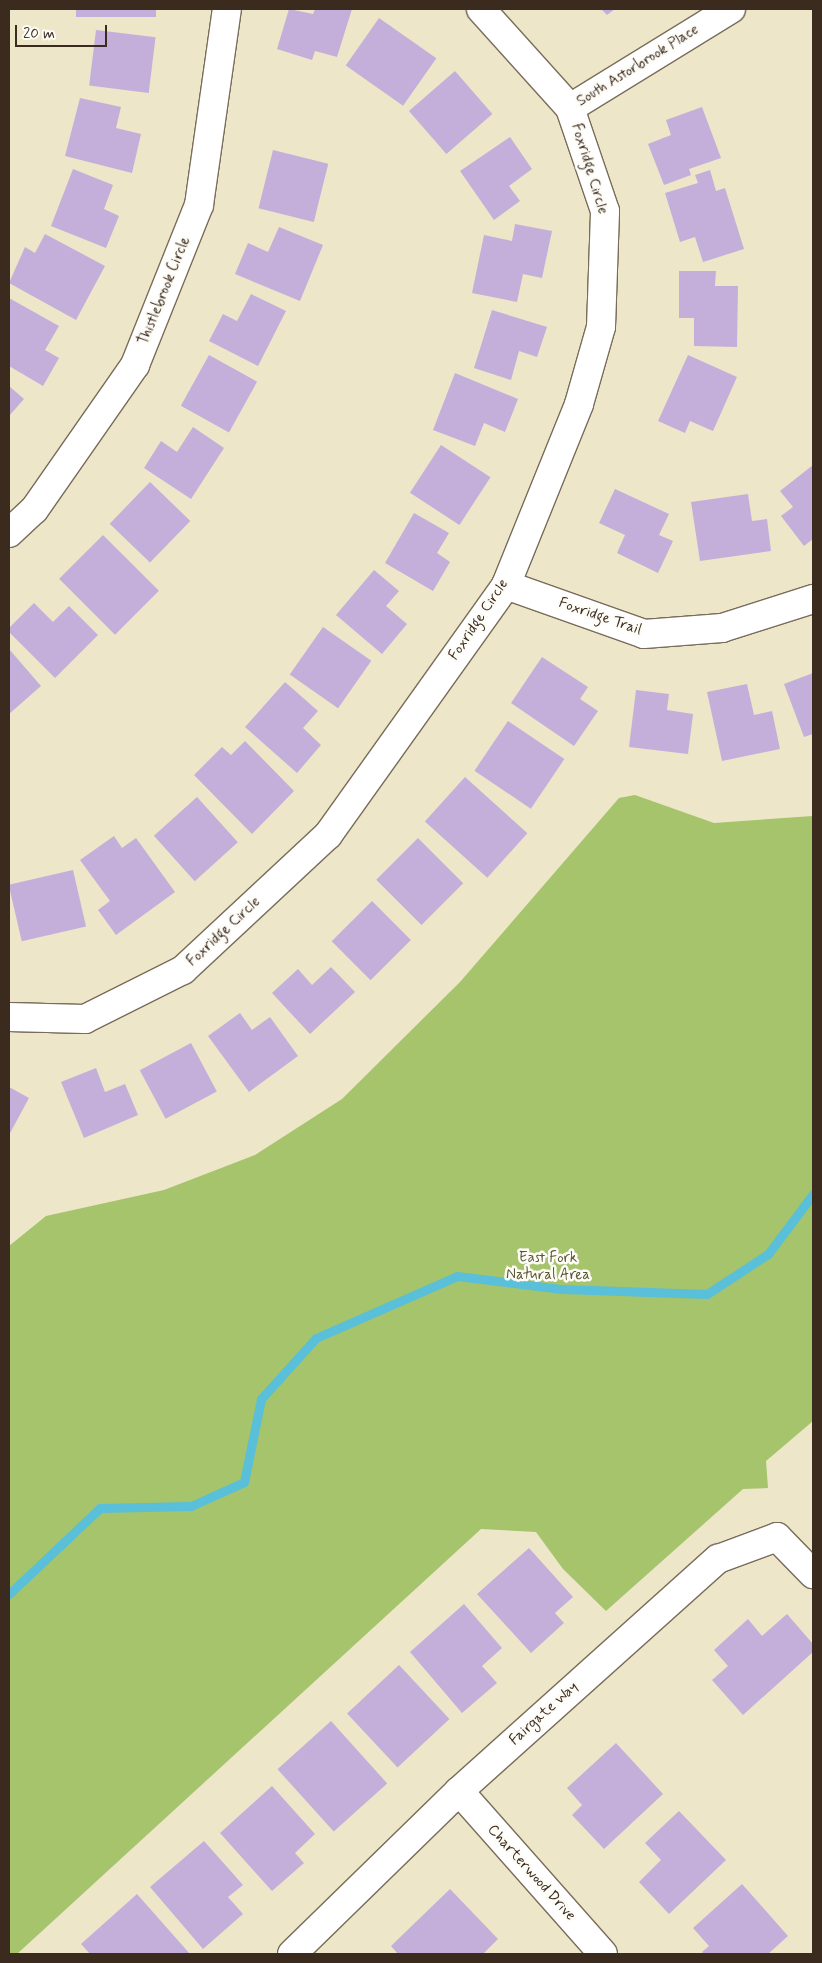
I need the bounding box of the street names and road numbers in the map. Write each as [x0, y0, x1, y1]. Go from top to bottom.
street label: South Astorbrook Place [573, 21, 703, 111]
street label: Foxridge Circle [567, 121, 611, 217]
street label: Thistlebrook Circle [135, 234, 195, 348]
street label: Foxridge Circle [445, 576, 513, 664]
street label: Foxridge Trail [557, 595, 643, 639]
street label: Foxridge Circle [183, 893, 265, 971]
street label: Fairgate Way [505, 1677, 583, 1751]
street label: Charterwood Drive [483, 1821, 579, 1925]

